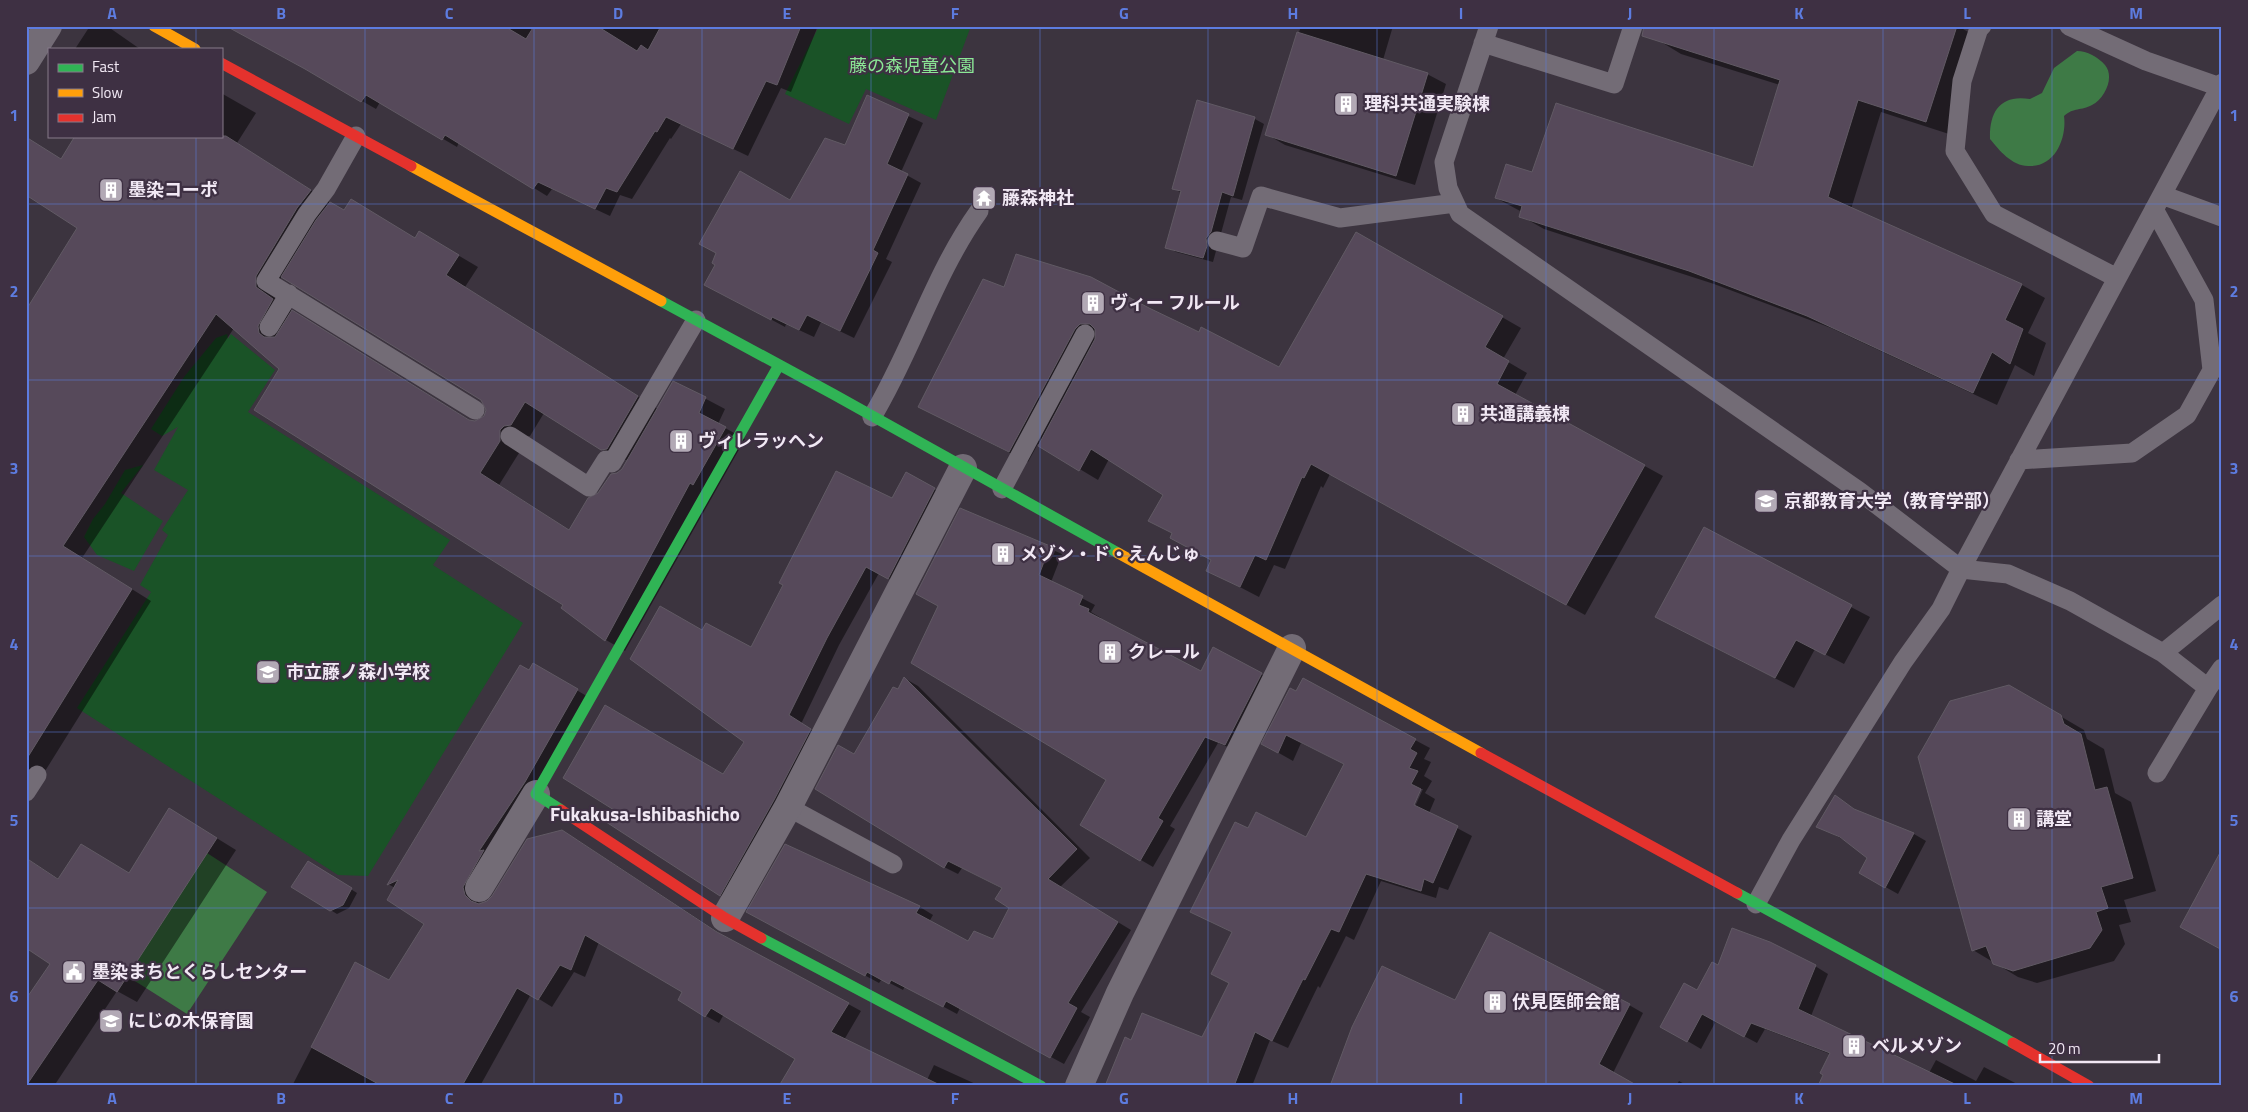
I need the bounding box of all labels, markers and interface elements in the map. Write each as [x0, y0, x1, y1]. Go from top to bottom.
text: A [107, 1, 117, 25]
text: B [276, 1, 286, 25]
text: C [445, 1, 454, 25]
text: D [613, 1, 623, 25]
text: E [783, 1, 792, 25]
text: F [951, 1, 960, 25]
text: G [1119, 1, 1129, 25]
text: H [1288, 1, 1298, 25]
text: I [1459, 1, 1463, 25]
text: J [1628, 1, 1632, 25]
text: K [1794, 1, 1804, 25]
text: L [1963, 1, 1971, 25]
text: M [2129, 1, 2143, 25]
legend [48, 48, 222, 138]
park label: 藤の森児童公園 [849, 52, 975, 79]
text: Fast [92, 55, 120, 78]
text: Slow [92, 81, 123, 104]
place label: 理科共通実験棟 [1364, 90, 1490, 117]
building icon: 理科共通実験棟 [1333, 91, 1359, 117]
text: 1 [10, 103, 18, 127]
text: 1 [2230, 103, 2238, 127]
text: Jam [92, 105, 116, 128]
place label: 墨染コーポ [128, 176, 218, 203]
building icon: 墨染コーポ [98, 177, 124, 203]
place label: 藤森神社 [1002, 184, 1074, 211]
temple icon: 藤森神社 [971, 185, 997, 211]
text: 2 [10, 279, 18, 303]
text: 2 [2230, 279, 2238, 303]
place label: ヴィー フルール [1110, 289, 1240, 316]
building icon: ヴィー フルール [1080, 290, 1106, 316]
place label: 共通講義棟 [1480, 400, 1570, 427]
building icon: 共通講義棟 [1450, 401, 1476, 427]
place label: ヴィレラッヘン [698, 427, 824, 454]
building icon: ヴィレラッヘン [668, 428, 694, 454]
text: 3 [10, 456, 18, 480]
text: 3 [2230, 456, 2238, 480]
place label: 京都教育大学（教育学部） [1784, 487, 2000, 514]
school or university icon: 京都教育大学（教育学部） [1753, 488, 1779, 514]
place label: メゾン・ド・えんじゅ [1020, 540, 1200, 567]
building icon: メゾン・ド・えんじゅ [990, 541, 1016, 567]
text: 4 [10, 632, 19, 656]
text: 4 [2230, 632, 2239, 656]
place label: クレール [1128, 638, 1200, 665]
building icon: クレール [1097, 639, 1123, 665]
place label: 市立藤ノ森小学校 [286, 658, 430, 685]
school or university icon: 市立藤ノ森小学校 [255, 659, 281, 685]
district label: Fukakusa-Ishibashicho [550, 799, 740, 828]
place label: 講堂 [2036, 805, 2072, 832]
building icon: 講堂 [2006, 806, 2032, 832]
text: 5 [10, 808, 19, 832]
text: 5 [2230, 808, 2239, 832]
place label: 墨染まちとくらしセンター [92, 958, 307, 985]
public building icon: 墨染まちとくらしセンター [61, 959, 87, 985]
text: 6 [10, 984, 19, 1008]
text: 6 [2230, 984, 2239, 1008]
place label: 伏見医師会館 [1512, 988, 1620, 1015]
building icon: 伏見医師会館 [1482, 989, 1508, 1015]
place label: にじの木保育園 [128, 1007, 254, 1034]
school or university icon: にじの木保育園 [98, 1008, 124, 1034]
place label: ベルメゾン [1872, 1032, 1962, 1059]
scale bar [2040, 1032, 2159, 1064]
building icon: ベルメゾン [1841, 1033, 1867, 1059]
text: 20 m [2048, 1037, 2081, 1060]
text: A [107, 1086, 117, 1110]
text: B [276, 1086, 286, 1110]
text: C [445, 1086, 454, 1110]
text: D [613, 1086, 623, 1110]
text: E [783, 1086, 792, 1110]
text: F [951, 1086, 960, 1110]
text: G [1119, 1086, 1129, 1110]
text: H [1288, 1086, 1298, 1110]
text: I [1459, 1086, 1463, 1110]
text: J [1628, 1086, 1632, 1110]
text: K [1794, 1086, 1804, 1110]
text: L [1963, 1086, 1971, 1110]
text: M [2129, 1086, 2143, 1110]

